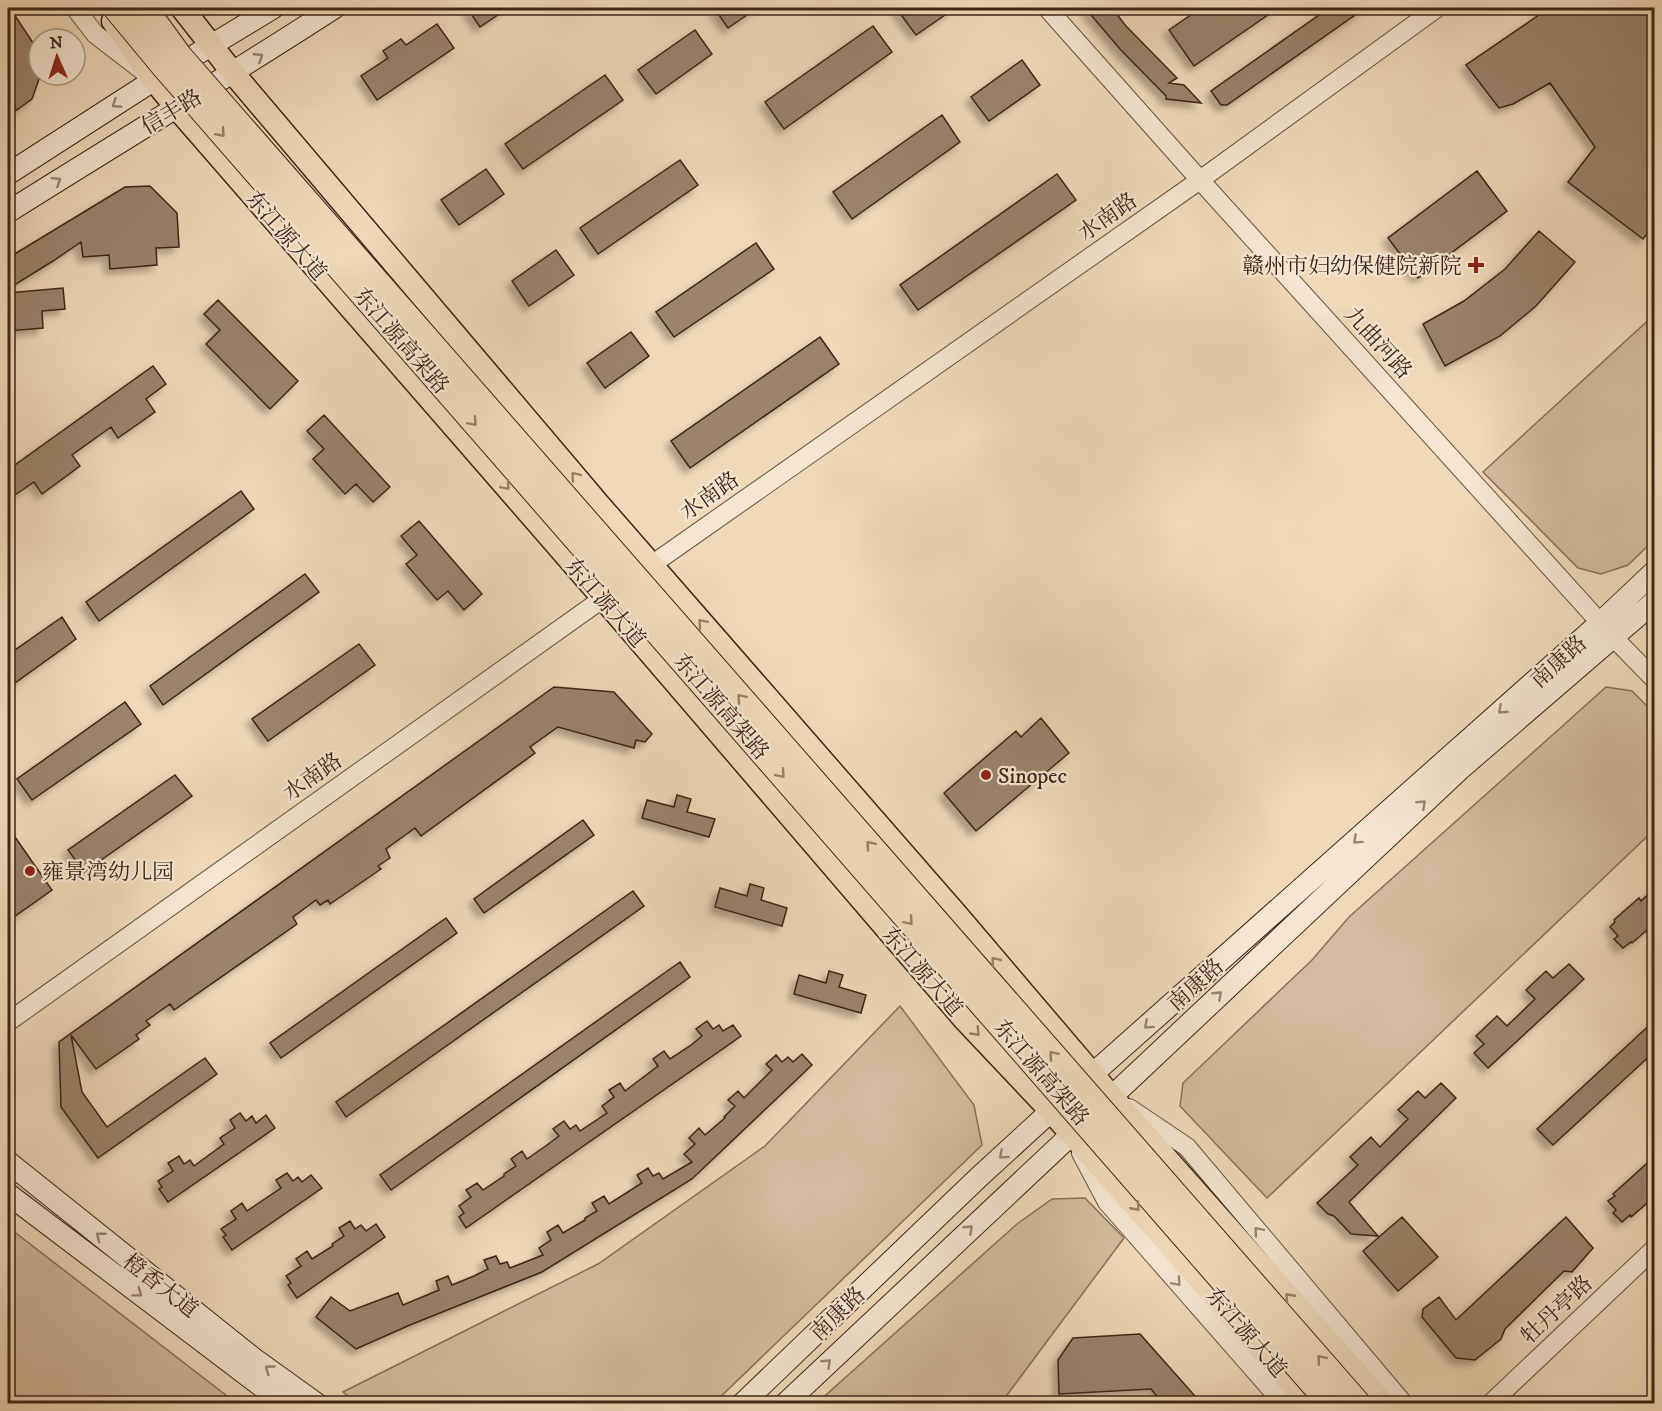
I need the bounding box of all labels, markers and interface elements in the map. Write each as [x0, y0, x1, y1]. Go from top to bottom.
north arrow [27, 27, 87, 87]
text: N [49, 33, 63, 53]
one-way arrow [252, 53, 263, 64]
street label: 信丰路 [137, 84, 207, 141]
one-way arrow [112, 97, 122, 109]
one-way arrow [213, 126, 224, 137]
one-way arrow [51, 177, 61, 189]
street label: 东江源大道 [240, 186, 332, 286]
street label: 水南路 [1073, 187, 1143, 247]
place label: 赣州市妇幼保健院新院 [1242, 253, 1462, 280]
marker: 赣州市妇幼保健院新院 [1467, 256, 1485, 274]
street label: 东江源高架路 [347, 282, 454, 400]
street label: 九曲河路 [1338, 301, 1417, 385]
one-way arrow [466, 415, 477, 426]
street label: 水南路 [675, 466, 745, 526]
one-way arrow [571, 472, 582, 483]
one-way arrow [499, 480, 510, 490]
street label: 东江源大道 [559, 553, 651, 653]
one-way arrow [698, 619, 709, 630]
street label: 南康路 [1525, 630, 1593, 694]
street label: 东江源高架路 [667, 648, 774, 766]
one-way arrow [738, 694, 749, 705]
one-way arrow [1498, 703, 1509, 714]
street label: 水南路 [278, 747, 348, 807]
place label: Sinopec [998, 763, 1067, 790]
one-way arrow [774, 767, 785, 778]
marker: Sinopec [979, 768, 993, 782]
one-way arrow [1415, 801, 1426, 812]
one-way arrow [1353, 833, 1363, 844]
one-way arrow [866, 841, 877, 851]
place label: 雍景湾幼儿园 [42, 859, 174, 886]
marker: 雍景湾幼儿园 [23, 864, 37, 878]
one-way arrow [902, 914, 913, 925]
street label: 东江源大道 [876, 922, 968, 1022]
street label: 南康路 [1162, 953, 1230, 1017]
one-way arrow [991, 957, 1002, 968]
one-way arrow [1212, 991, 1222, 1002]
street label: 东江源高架路 [987, 1014, 1094, 1132]
one-way arrow [1144, 1018, 1155, 1029]
one-way arrow [969, 1025, 980, 1035]
one-way arrow [1049, 1051, 1060, 1062]
one-way arrow [999, 1148, 1010, 1159]
one-way arrow [1129, 1200, 1140, 1210]
one-way arrow [962, 1225, 973, 1236]
one-way arrow [1254, 1227, 1265, 1238]
one-way arrow [95, 1232, 106, 1243]
street label: 橙香大道 [117, 1248, 203, 1324]
street label: 牡丹亭路 [1516, 1270, 1598, 1350]
one-way arrow [1170, 1275, 1181, 1286]
street label: 南康路 [805, 1281, 871, 1347]
street label: 东江源大道 [1200, 1283, 1292, 1383]
one-way arrow [131, 1286, 142, 1297]
one-way arrow [1285, 1294, 1296, 1304]
one-way arrow [1317, 1355, 1328, 1366]
one-way arrow [821, 1359, 831, 1370]
one-way arrow [265, 1365, 276, 1376]

